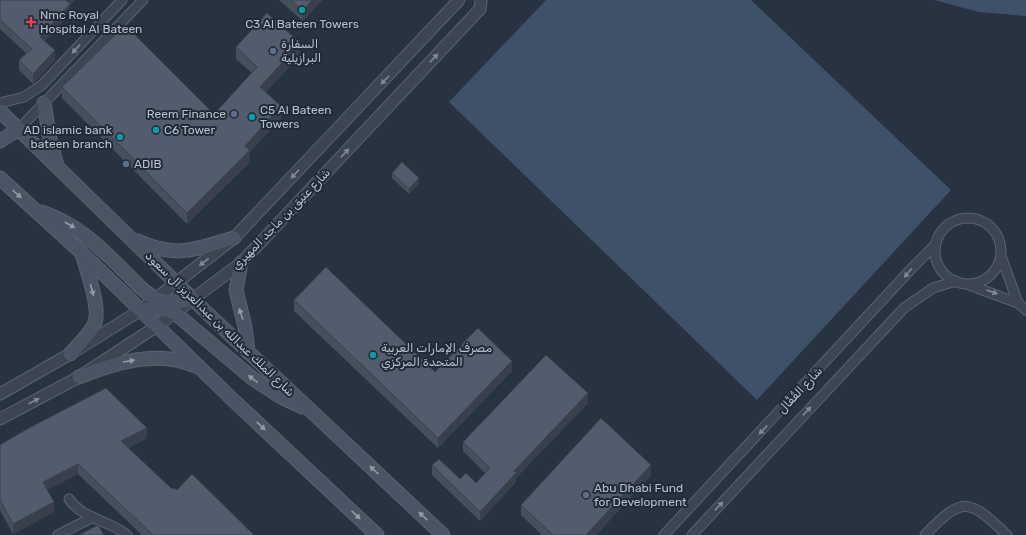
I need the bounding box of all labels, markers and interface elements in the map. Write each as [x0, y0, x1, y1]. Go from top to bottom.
marker: C3 Al Bateen Towers [297, 5, 307, 15]
place label: Nmc Royal Hospital Al Bateen [40, 8, 142, 36]
marker: Nmc Royal Hospital Al Bateen [25, 16, 37, 28]
place label: C3 Al Bateen Towers [245, 17, 359, 31]
place label: السفارة البرازيلية [281, 37, 321, 66]
one-way arrow [72, 44, 81, 54]
marker: السفارة البرازيلية [268, 46, 278, 56]
one-way arrow [429, 53, 439, 63]
one-way arrow [380, 75, 390, 85]
place label: C5 Al Bateen Towers [260, 103, 332, 131]
place label: Reem Finance [147, 107, 226, 121]
marker: Reem Finance [229, 109, 239, 119]
marker: C5 Al Bateen Towers [247, 112, 257, 122]
place label: AD islamic bank bateen branch [24, 123, 113, 151]
place label: C6 Tower [164, 123, 216, 137]
marker: C6 Tower [151, 125, 161, 135]
marker: AD islamic bank bateen branch [115, 132, 125, 142]
one-way arrow [340, 148, 349, 158]
place label: ADIB [134, 157, 162, 171]
marker: ADIB [121, 159, 131, 169]
street label: شارع عتيق بن ماجد المهيري [229, 165, 335, 274]
one-way arrow [290, 169, 300, 179]
one-way arrow [12, 189, 23, 198]
one-way arrow [64, 221, 76, 228]
street label: شارع الملك عبدالله بن عبدالعزيز آل سعود [141, 249, 298, 401]
one-way arrow [198, 258, 209, 267]
one-way arrow [903, 267, 912, 278]
one-way arrow [89, 285, 95, 297]
one-way arrow [986, 289, 998, 295]
one-way arrow [238, 307, 244, 319]
place label: مصرف الإمارات العربية المتحدة المركزي [381, 341, 492, 370]
marker: مصرف الإمارات العربية المتحدة المركزي [368, 350, 378, 360]
one-way arrow [123, 358, 135, 364]
street label: شارع القُفَّال [775, 364, 827, 418]
one-way arrow [247, 374, 258, 383]
one-way arrow [29, 398, 40, 404]
one-way arrow [802, 406, 812, 416]
one-way arrow [256, 421, 266, 431]
one-way arrow [758, 425, 768, 435]
one-way arrow [369, 465, 379, 475]
place label: Abu Dhabi Fund for Development [594, 481, 687, 509]
marker: Abu Dhabi Fund for Development [581, 490, 591, 500]
one-way arrow [714, 501, 723, 512]
one-way arrow [350, 510, 361, 519]
one-way arrow [418, 511, 428, 521]

